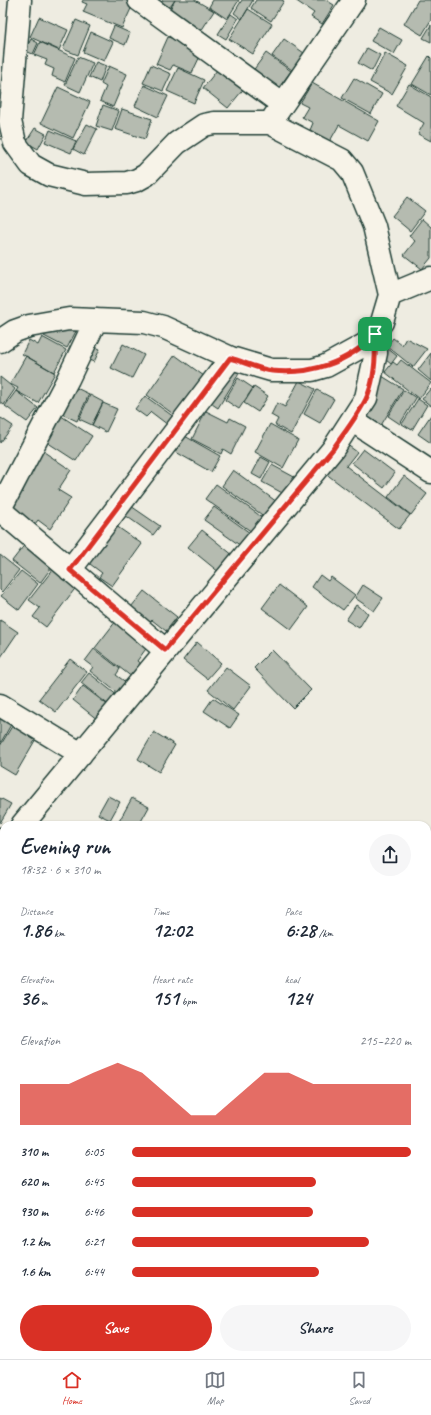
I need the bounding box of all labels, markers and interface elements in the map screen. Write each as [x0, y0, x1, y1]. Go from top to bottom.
pin [358, 317, 392, 351]
icon: arrive [364, 323, 386, 345]
text: Evening run [20, 833, 110, 861]
button: share [369, 834, 411, 876]
text: 18:32 · 6 × 310 m [20, 862, 101, 878]
text: Distance [20, 904, 53, 918]
text: Time [152, 904, 169, 918]
text: Pace [285, 904, 302, 918]
text: 1.86 [20, 918, 51, 943]
text: 12:02 [152, 918, 192, 943]
text: 6:28 [285, 918, 316, 943]
text: km [51, 926, 65, 940]
text: /km [316, 926, 333, 940]
text: Elevation [20, 972, 54, 986]
text: Heart rate [152, 972, 192, 986]
text: kcal [285, 972, 299, 986]
text: 36 [20, 986, 38, 1011]
text: 151 [152, 986, 179, 1011]
text: 124 [285, 986, 312, 1011]
text: m [38, 994, 47, 1008]
text: bpm [179, 994, 197, 1008]
text: Elevation [20, 1033, 60, 1049]
text: 215–220 m [360, 1033, 411, 1049]
text: 310 m [20, 1144, 48, 1160]
text: 6:05 [84, 1144, 104, 1160]
text: 620 m [20, 1174, 48, 1190]
text: 6:45 [84, 1174, 104, 1190]
text: 930 m [20, 1204, 48, 1220]
text: 6:46 [84, 1204, 104, 1220]
text: 1.2 km [20, 1234, 50, 1250]
text: 6:21 [84, 1234, 104, 1250]
text: 1.6 km [20, 1264, 51, 1280]
text: 6:44 [84, 1264, 104, 1280]
button: Save [20, 1305, 212, 1351]
button: Share [220, 1305, 411, 1351]
tab: Home [61, 1369, 83, 1407]
tab: Map [204, 1369, 226, 1407]
tab: Saved [348, 1369, 370, 1407]

